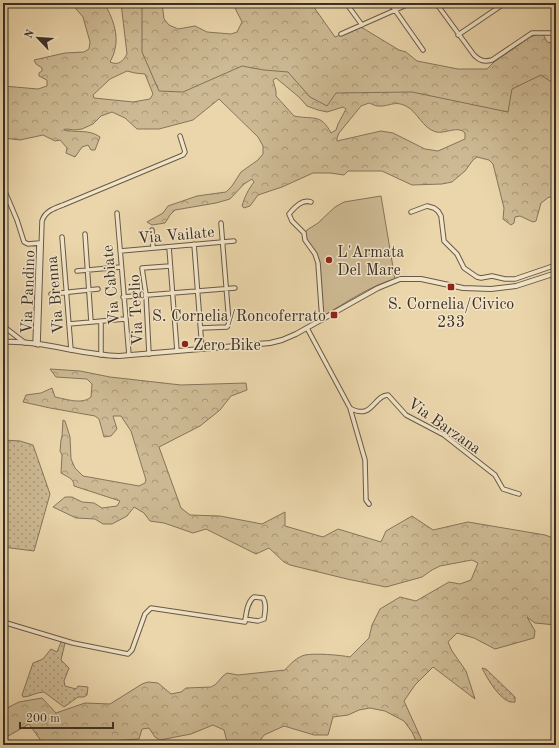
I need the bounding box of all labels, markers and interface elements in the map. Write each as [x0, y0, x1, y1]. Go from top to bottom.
north arrow [18, 18, 58, 58]
text: N [24, 28, 37, 41]
street label: Via Vailate [137, 225, 215, 247]
street label: Via Cabiate [101, 244, 123, 326]
place label: L'Armata Del Mare [337, 245, 405, 279]
street label: Via Pandino [20, 250, 38, 334]
street label: Via Brenna [45, 255, 67, 335]
marker: L'Armata Del Mare [324, 255, 334, 265]
street label: Via Teglio [127, 274, 147, 346]
marker: S. Cornelia/Civico 233 [446, 282, 456, 292]
place label: S. Cornelia/Civico 233 [388, 297, 514, 331]
place label: S. Cornelia/Roncoferrato [152, 309, 326, 325]
marker: S. Cornelia/Roncoferrato [329, 310, 339, 320]
place label: Zero Bike [193, 338, 261, 354]
marker: Zero Bike [180, 339, 190, 349]
street label: Via Barzana [404, 396, 483, 458]
scale bar [20, 704, 113, 730]
text: 200 m [26, 713, 60, 725]

